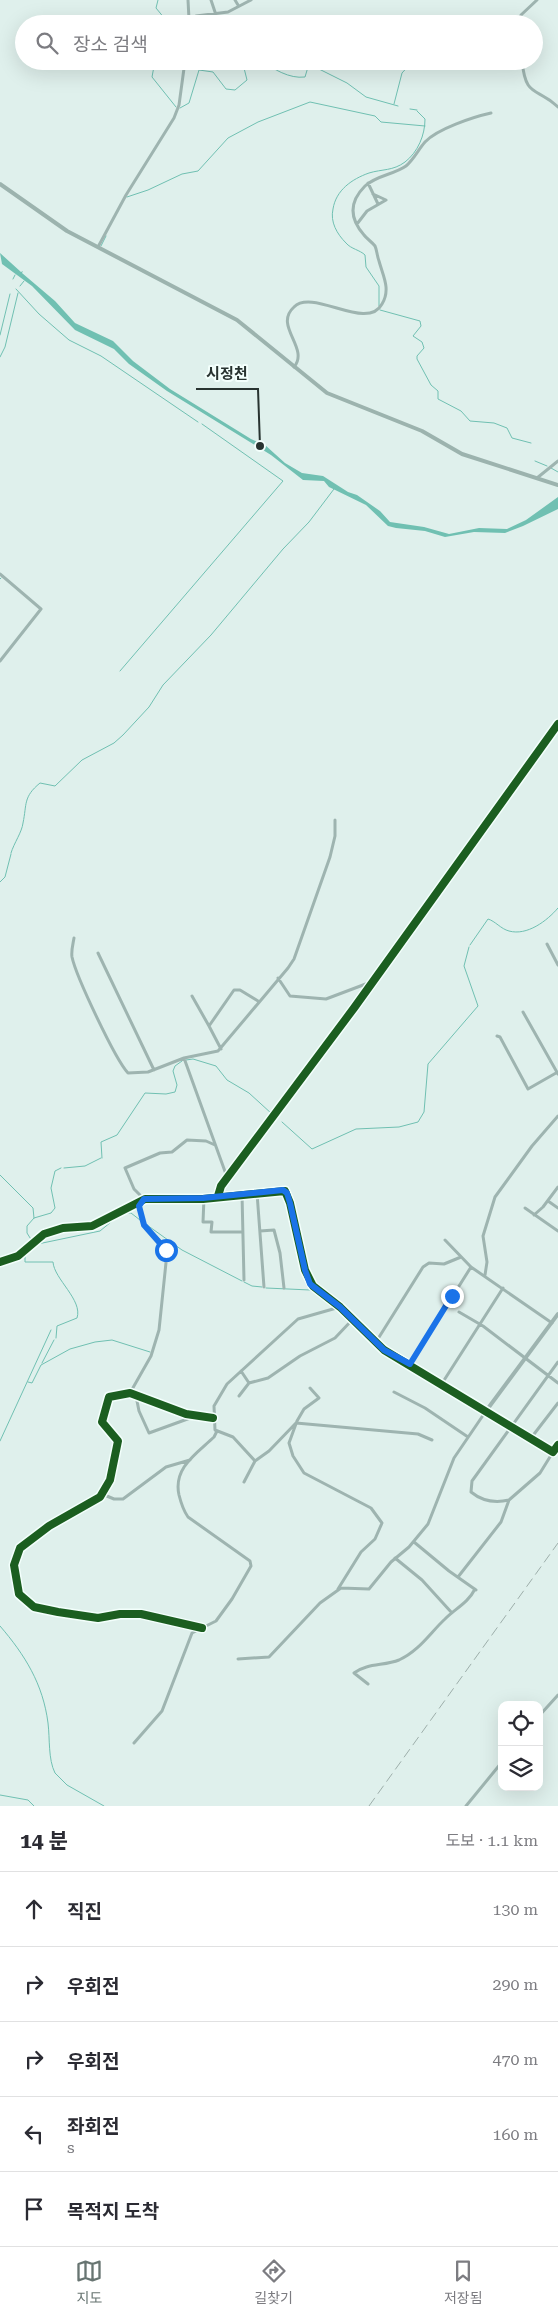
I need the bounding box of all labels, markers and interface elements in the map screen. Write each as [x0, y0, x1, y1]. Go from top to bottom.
search box [15, 15, 543, 70]
icon: search [33, 29, 61, 57]
text: 장소 검색 [73, 33, 148, 56]
callout: 시정천 [196, 359, 258, 389]
text: 시정천 [206, 365, 248, 383]
route start [155, 1239, 178, 1262]
route end [441, 1285, 464, 1308]
map controls [498, 1701, 543, 1791]
button: locate [498, 1701, 543, 1746]
button: layers [498, 1746, 543, 1791]
text: 14 분 [20, 1829, 68, 1853]
text: 도보 · 1.1 km [446, 1831, 538, 1850]
icon: ahead [20, 1895, 48, 1923]
text: 직진 [67, 1900, 102, 1923]
text: 130 m [492, 1900, 538, 1919]
icon: right [20, 1970, 48, 1998]
text: 우회전 [67, 1975, 119, 1998]
text: 290 m [492, 1975, 538, 1994]
icon: right [20, 2045, 48, 2073]
text: 우회전 [67, 2050, 119, 2073]
text: 470 m [492, 2050, 538, 2069]
text: 좌회전 [67, 2115, 119, 2138]
icon: left [20, 2120, 48, 2148]
text: 160 m [492, 2125, 538, 2144]
text: s [67, 2138, 75, 2157]
icon: arrive [20, 2195, 48, 2223]
text: 목적지 도착 [67, 2200, 159, 2223]
tab: 지도 [75, 2257, 103, 2307]
tab: 길찾기 [254, 2257, 293, 2307]
tab: 저장됨 [444, 2257, 483, 2307]

